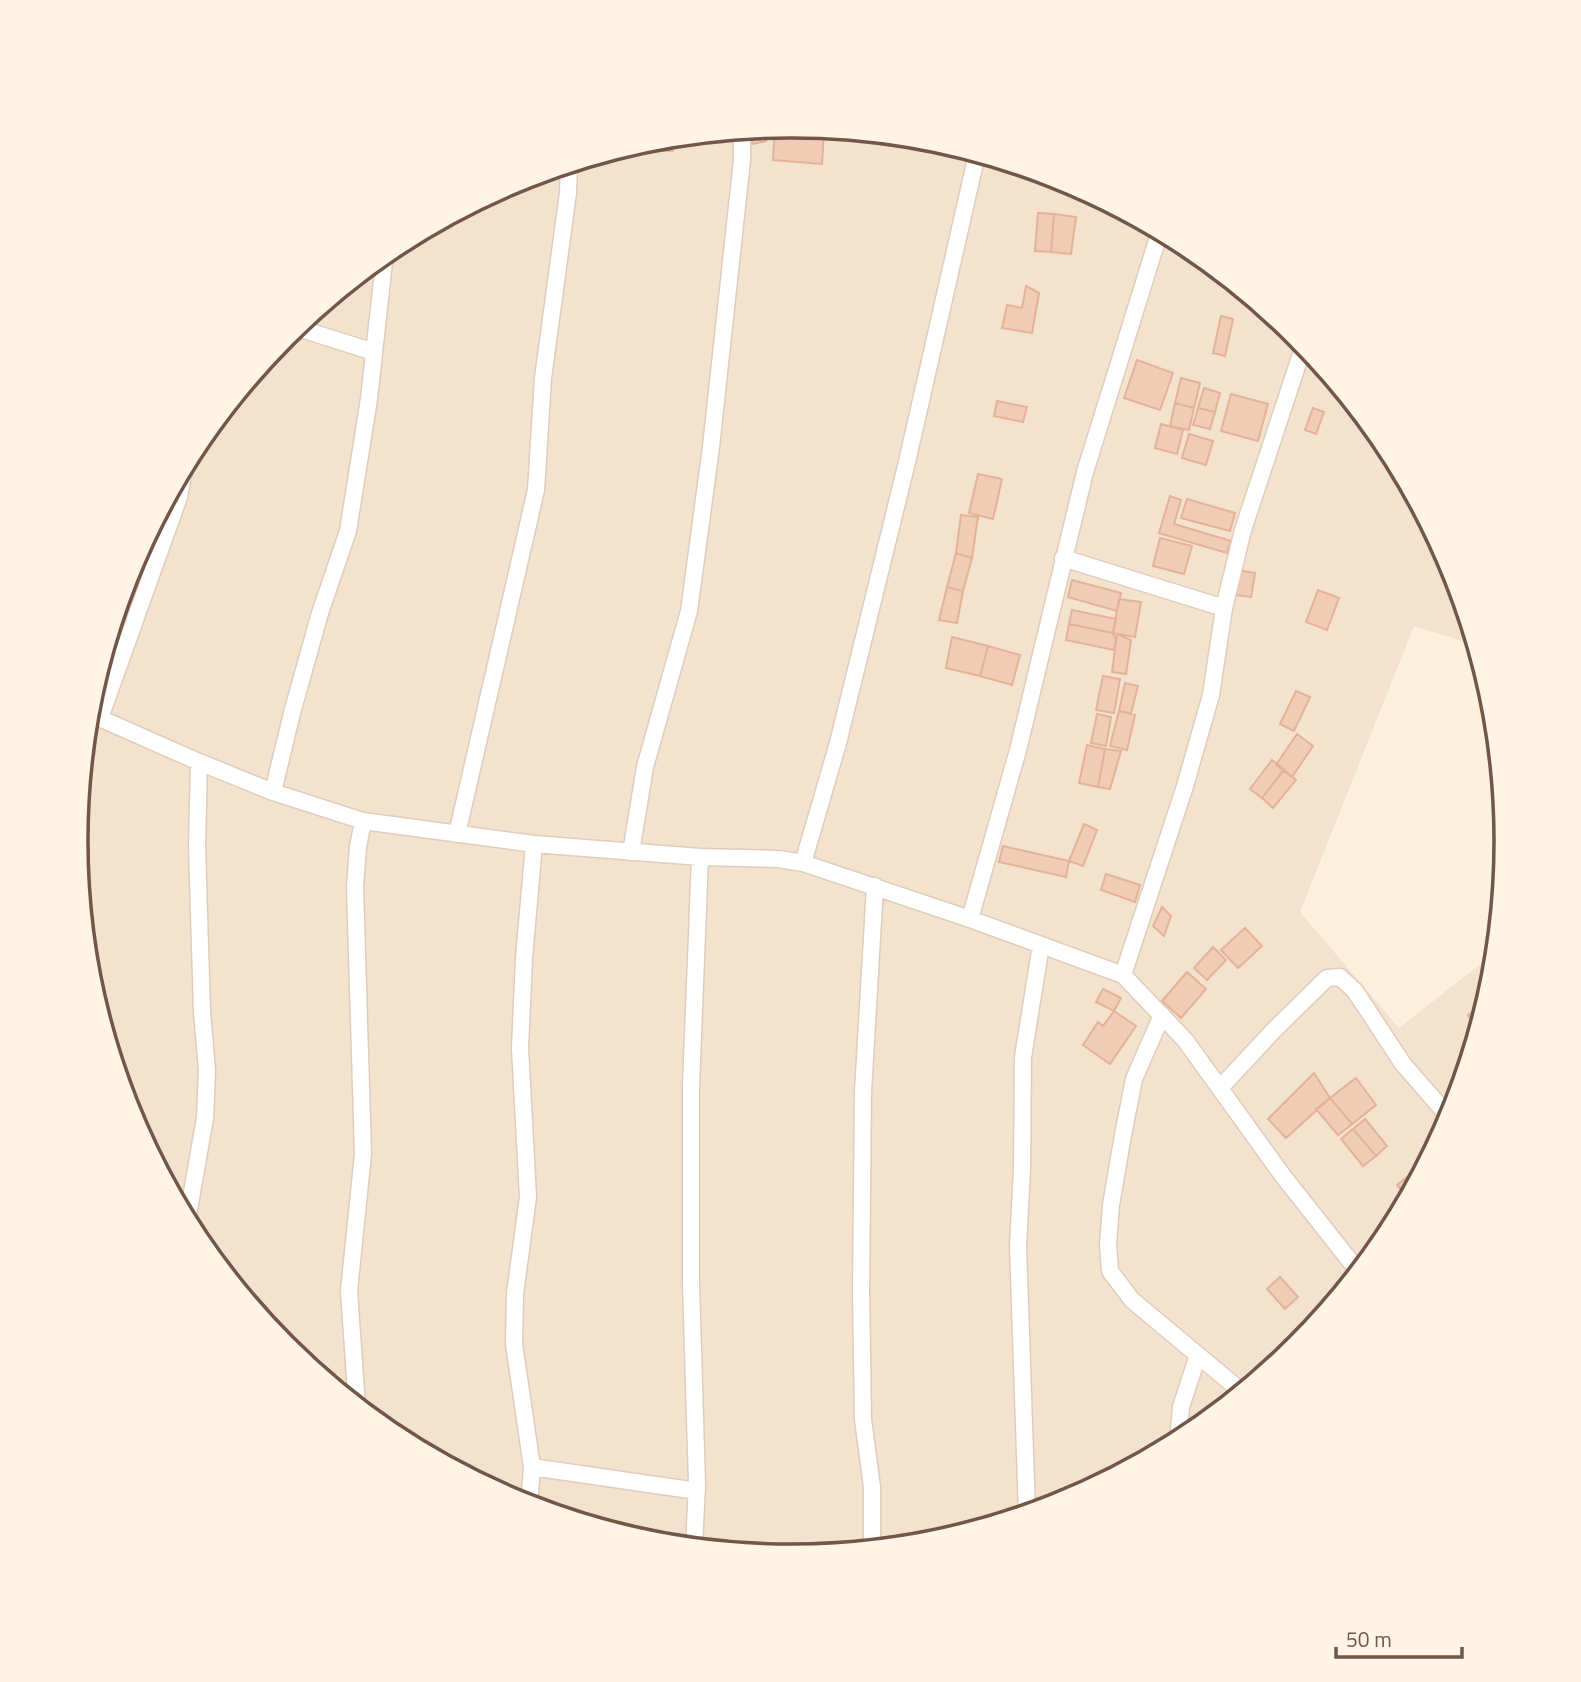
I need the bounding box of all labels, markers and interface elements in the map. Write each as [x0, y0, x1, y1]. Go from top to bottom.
scale bar [1336, 1616, 1462, 1660]
text: 50 m [1346, 1623, 1392, 1655]

